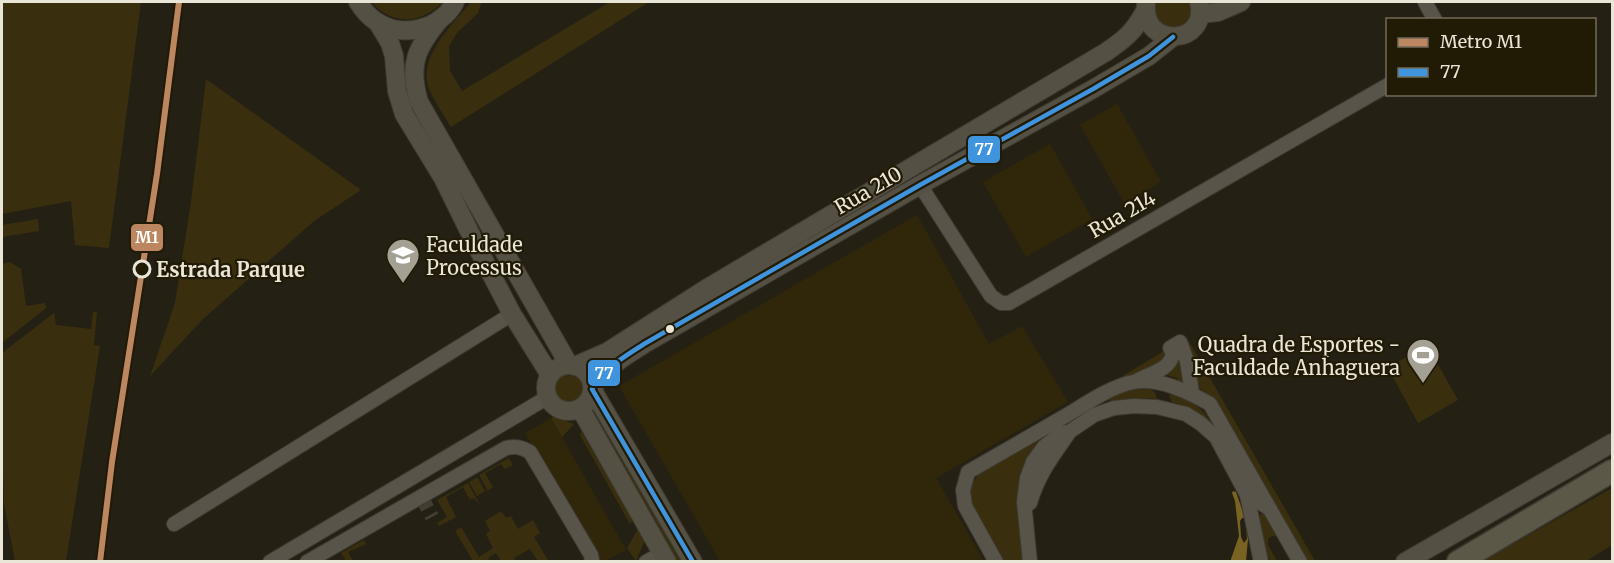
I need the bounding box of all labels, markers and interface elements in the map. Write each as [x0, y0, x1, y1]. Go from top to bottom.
legend [1386, 18, 1596, 96]
text: Metro M1 [1440, 30, 1522, 53]
text: 77 [1440, 60, 1460, 83]
line badge: 77 [967, 135, 1001, 164]
text: 77 [975, 139, 994, 159]
street label: Rua 210 [830, 161, 906, 219]
street label: Rua 214 [1084, 185, 1160, 243]
line badge: M1 [130, 223, 164, 252]
text: M1 [135, 227, 159, 247]
place label: Faculdade Processus [426, 232, 523, 280]
school or university icon: Faculdade Processus [385, 237, 421, 284]
place label: Estrada Parque [156, 257, 305, 282]
marker: Estrada Parque [133, 260, 151, 278]
unlabelled marker [664, 323, 676, 335]
place label: Quadra de Esportes - Faculdade Anhaguera [1193, 332, 1400, 380]
sports icon: Quadra de Esportes - Faculdade Anhaguera [1405, 337, 1441, 384]
line badge: 77 [587, 359, 621, 387]
text: 77 [595, 363, 614, 383]

